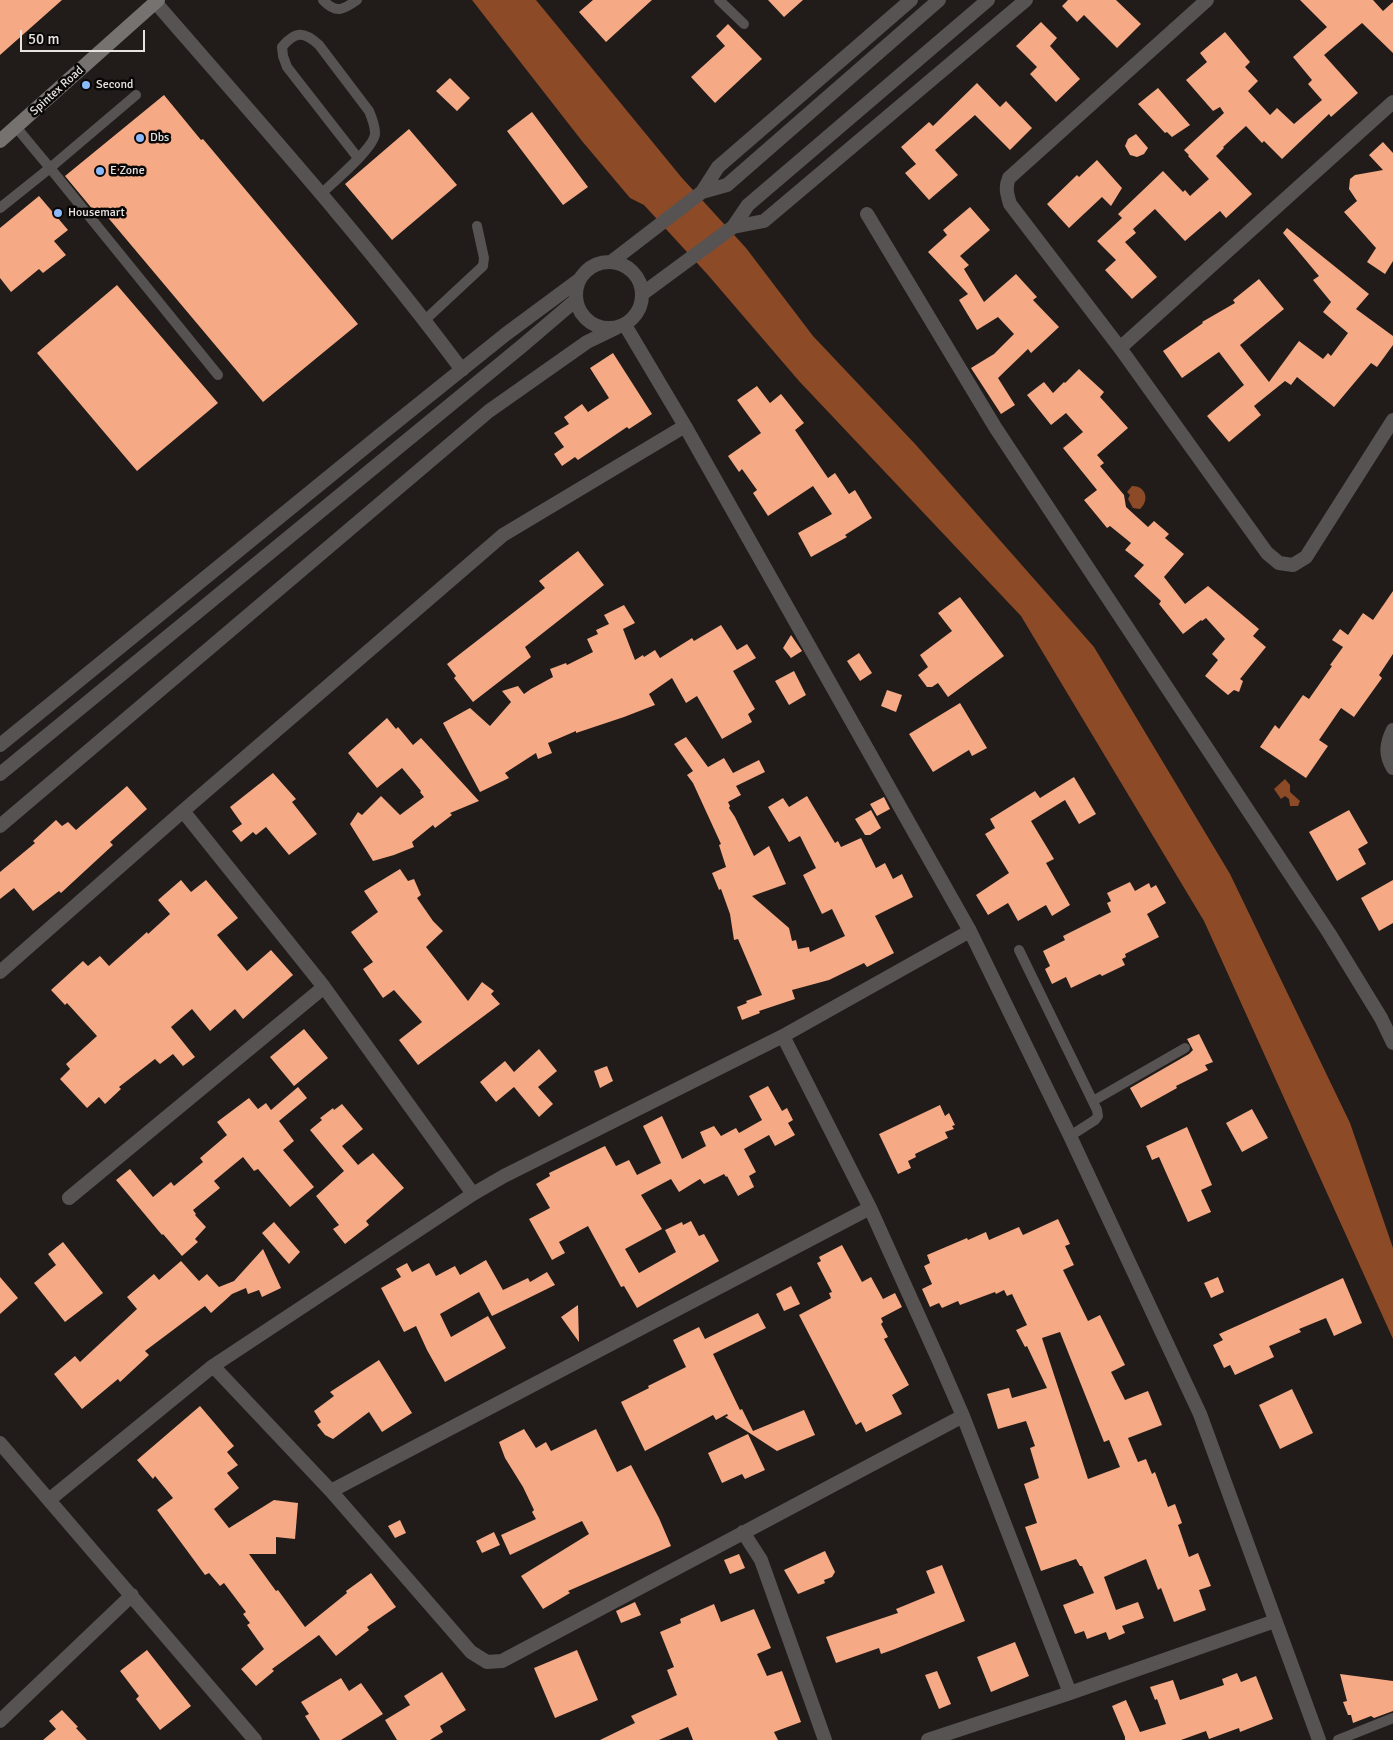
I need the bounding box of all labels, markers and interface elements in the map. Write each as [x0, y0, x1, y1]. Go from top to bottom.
scale bar [22, 20, 148, 52]
text: 50 m [28, 30, 59, 48]
street label: Spintex Road [27, 63, 87, 119]
place label: Second [96, 78, 133, 92]
marker: Second [80, 79, 92, 91]
place label: Dbs [150, 131, 169, 145]
marker: Dbs [134, 132, 146, 144]
place label: E Zone [110, 164, 145, 178]
marker: E Zone [94, 165, 106, 177]
place label: Housemart [68, 206, 125, 220]
marker: Housemart [52, 207, 64, 219]

